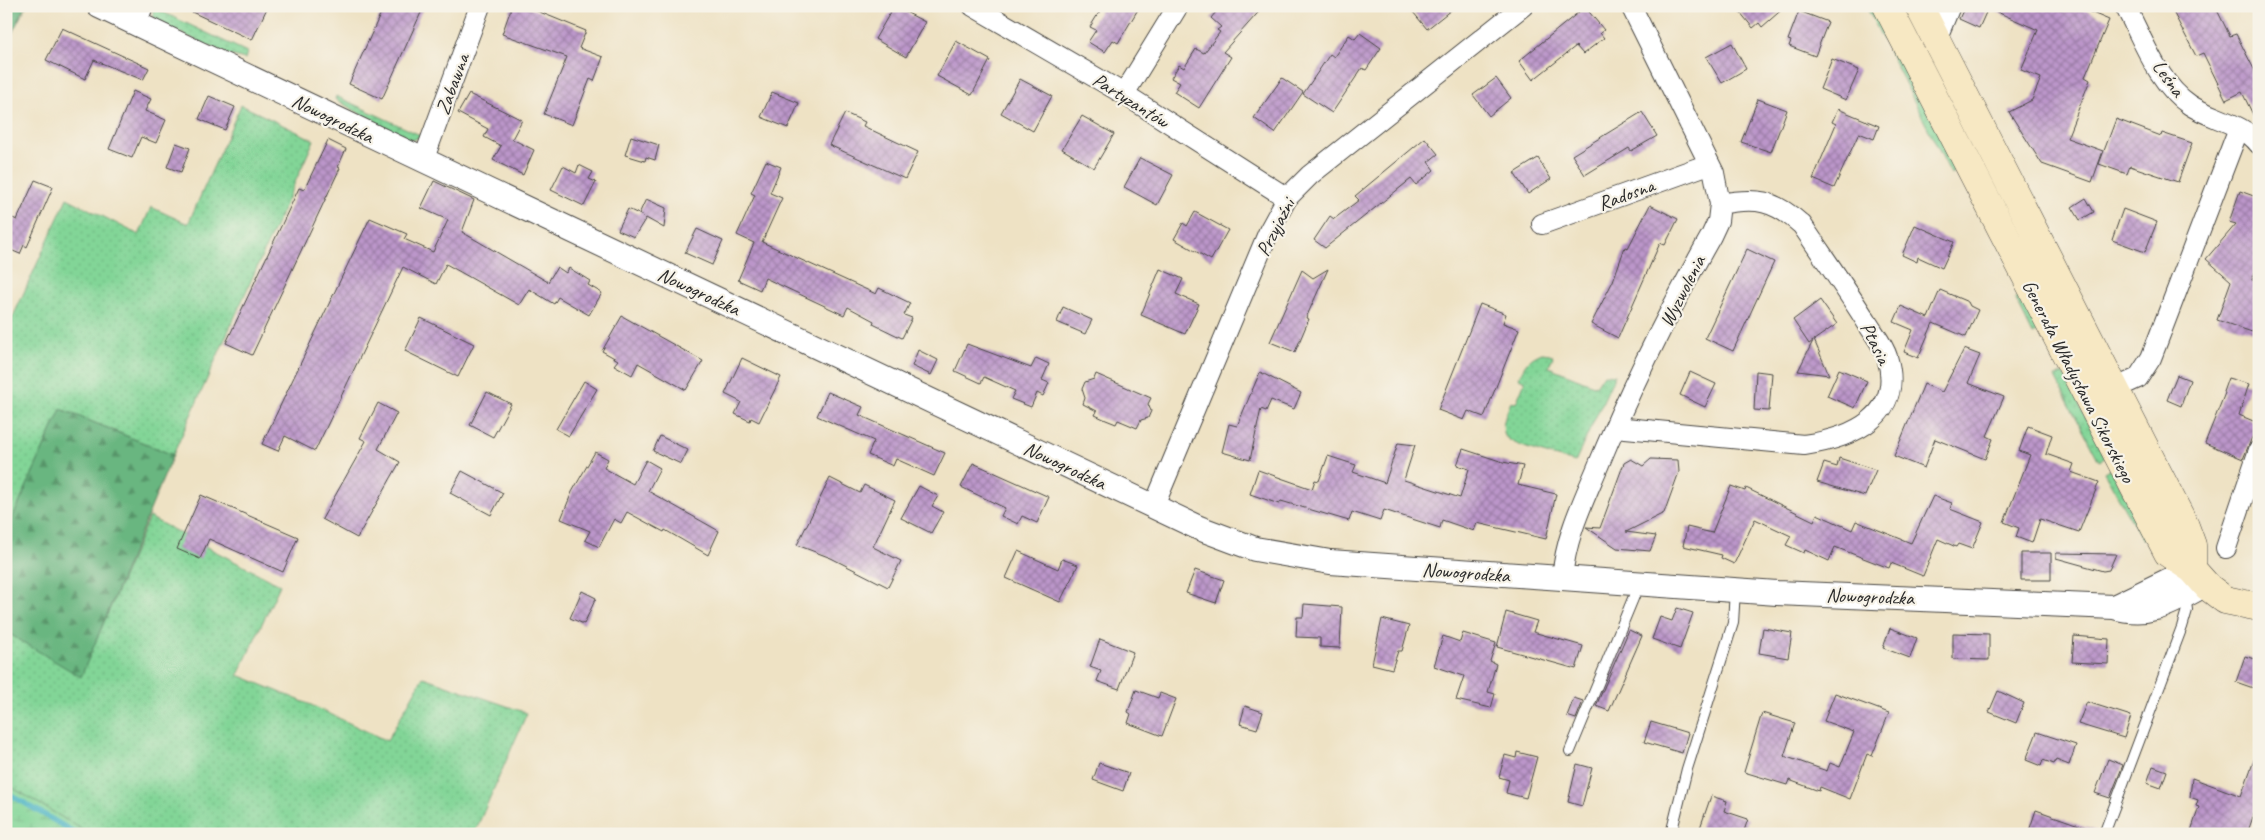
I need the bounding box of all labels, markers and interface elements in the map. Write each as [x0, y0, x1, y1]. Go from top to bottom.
street label: Zabawna [430, 49, 476, 118]
street label: Leśna [2147, 55, 2191, 103]
street label: Partyzantów [1088, 67, 1175, 134]
street label: Nowogrodzka [288, 88, 379, 149]
street label: Radosna [1595, 172, 1659, 216]
street label: Przyjaźni [1250, 192, 1302, 260]
street label: Wyzwolenia [1654, 250, 1712, 331]
street label: Nowogrodzka [654, 262, 745, 322]
street label: Generała Władysława Sikorskiego [2017, 276, 2141, 488]
street label: Ptasia [1855, 318, 1897, 370]
street label: Nowogrodzka [1020, 436, 1111, 496]
street label: Nowogrodzka [1421, 557, 1512, 588]
street label: Nowogrodzka [1826, 582, 1916, 611]

